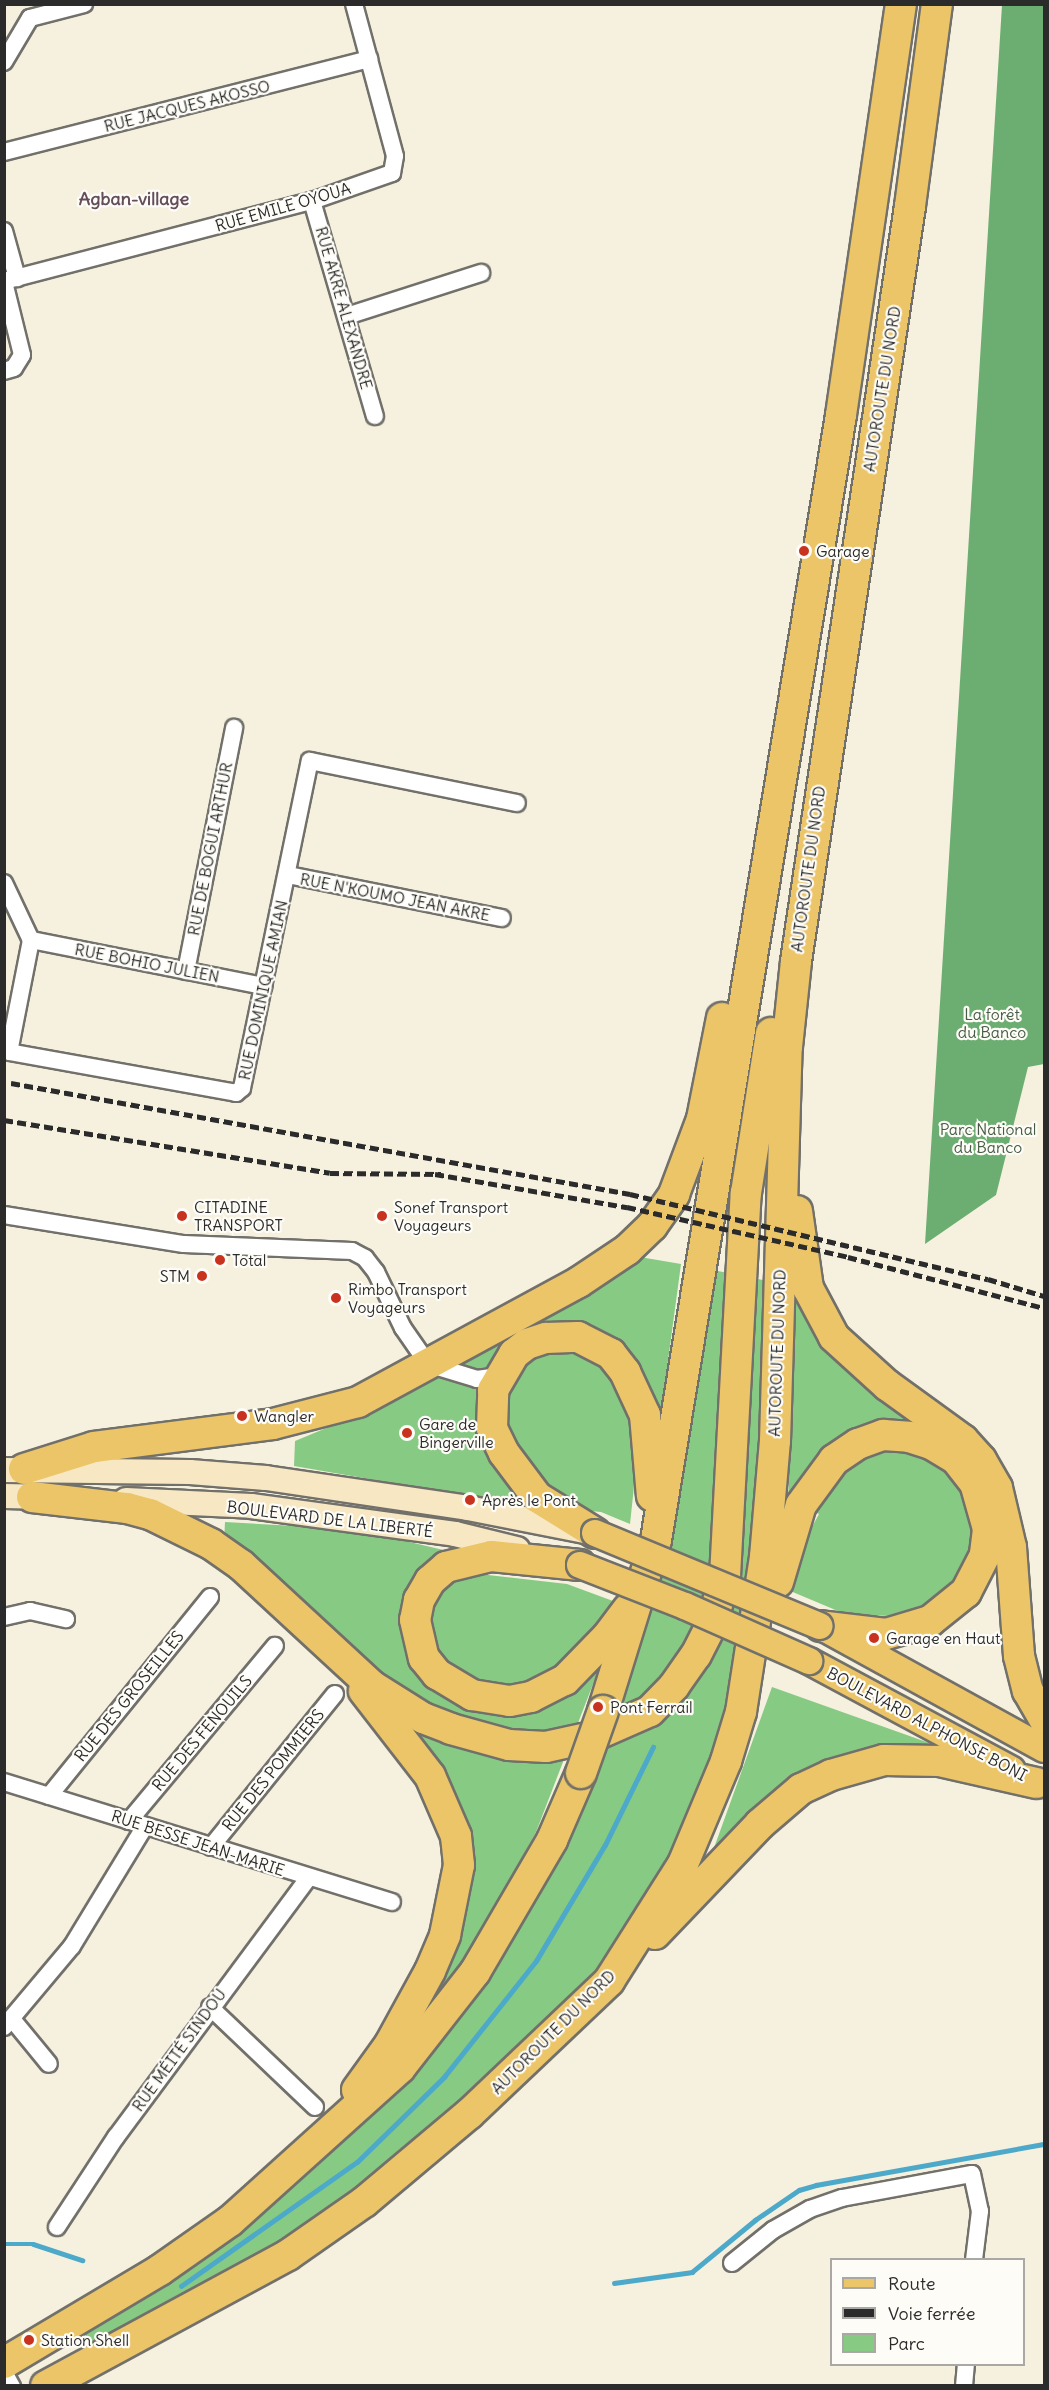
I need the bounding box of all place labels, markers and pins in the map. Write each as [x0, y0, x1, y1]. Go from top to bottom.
place label: Garage [816, 541, 870, 561]
marker: Garage [797, 544, 811, 558]
place label: CITADINE TRANSPORT [194, 1197, 283, 1235]
place label: Sonef Transport Voyageurs [394, 1197, 508, 1235]
marker: CITADINE TRANSPORT [175, 1209, 189, 1223]
marker: Sonef Transport Voyageurs [375, 1209, 389, 1223]
place label: Total [232, 1250, 266, 1270]
marker: Total [213, 1253, 227, 1267]
place label: STM [160, 1266, 190, 1286]
marker: STM [195, 1269, 209, 1283]
place label: Rimbo Transport Voyageurs [348, 1279, 467, 1317]
marker: Rimbo Transport Voyageurs [329, 1291, 343, 1305]
place label: Wangler [254, 1406, 314, 1426]
marker: Wangler [235, 1409, 249, 1423]
place label: Gare de Bingerville [419, 1414, 494, 1452]
marker: Gare de Bingerville [400, 1426, 414, 1440]
place label: Après le Pont [482, 1490, 576, 1510]
marker: Après le Pont [463, 1493, 477, 1507]
place label: Garage en Haut [886, 1628, 1000, 1648]
marker: Garage en Haut [867, 1631, 881, 1645]
place label: Pont Ferrail [610, 1697, 693, 1717]
marker: Pont Ferrail [591, 1700, 605, 1714]
place label: Station Shell [41, 2330, 129, 2350]
marker: Station Shell [22, 2333, 36, 2347]

